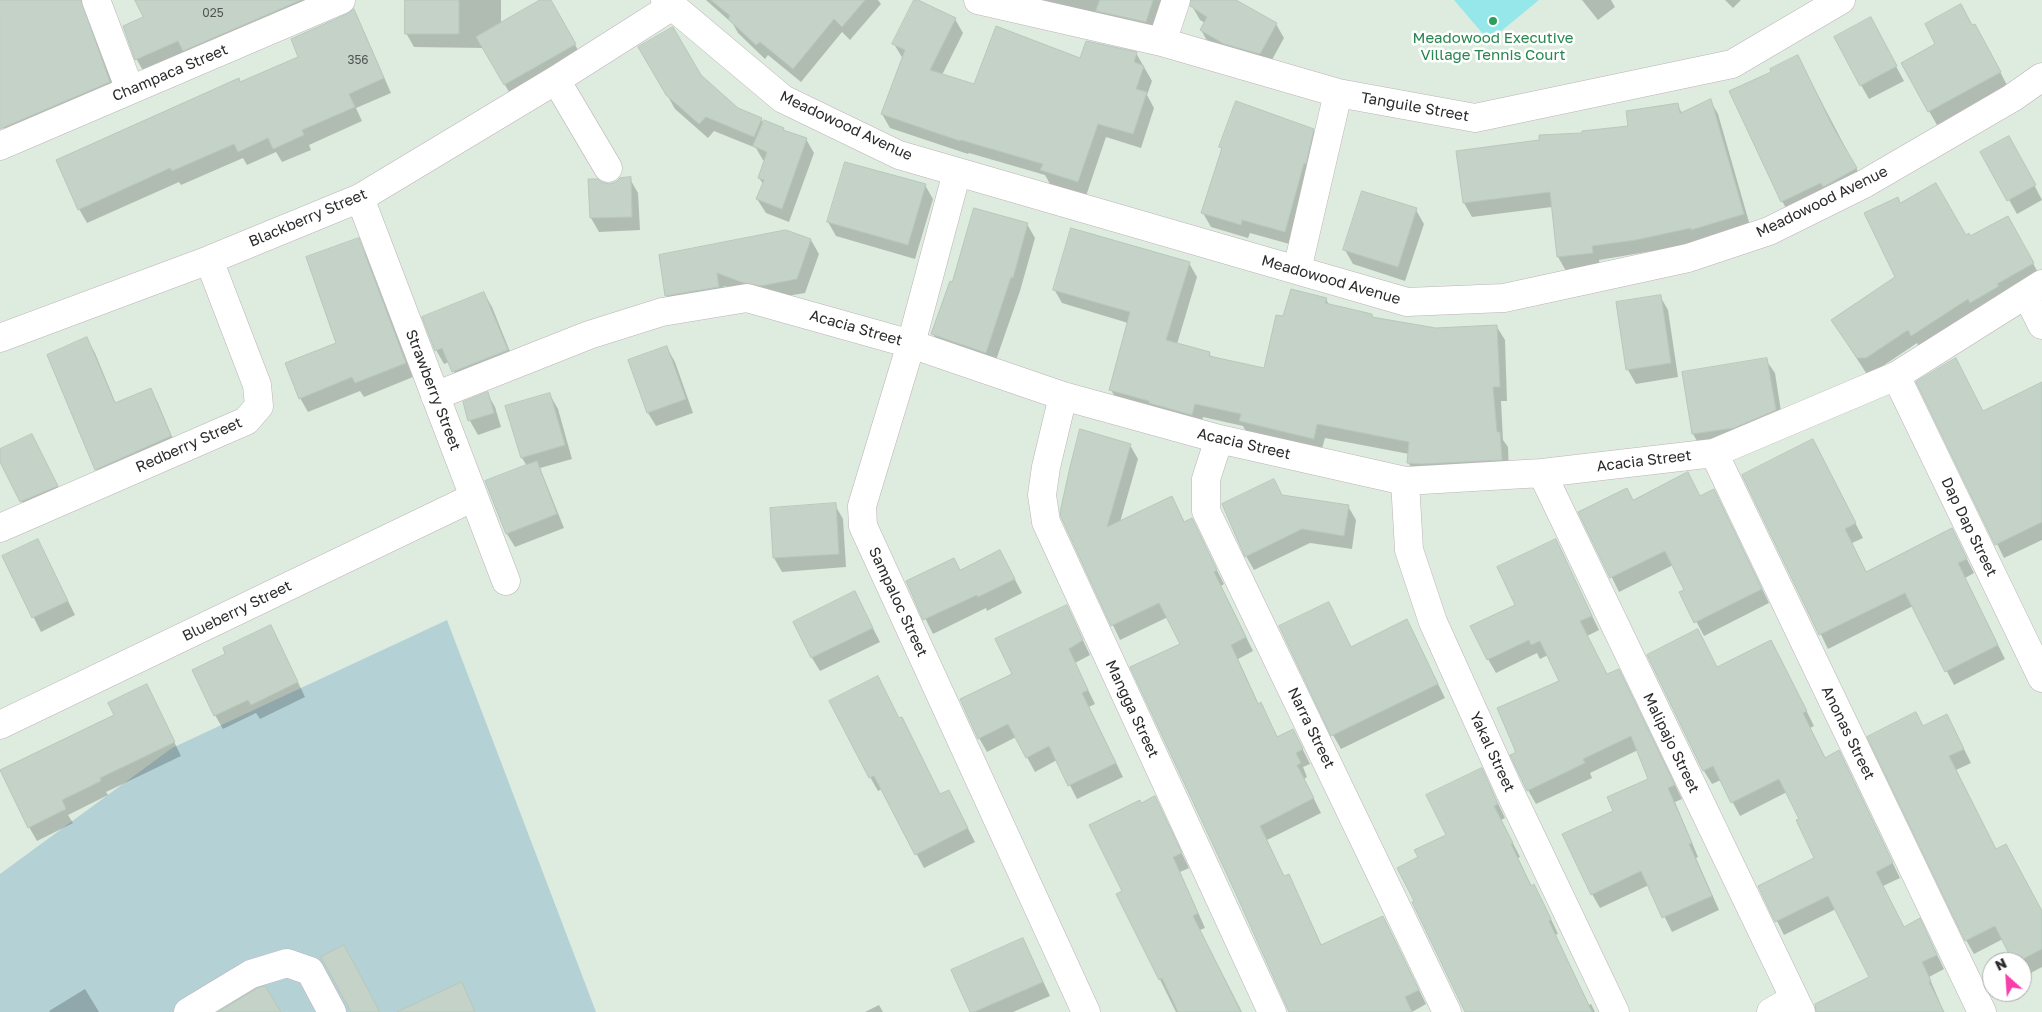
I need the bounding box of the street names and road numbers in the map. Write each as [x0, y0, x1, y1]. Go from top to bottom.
street label: Champaca Street [110, 41, 230, 105]
street label: Meadowood Avenue [777, 87, 915, 165]
street label: Tanguile Street [1360, 89, 1470, 125]
street label: Meadowood Avenue [1753, 162, 1891, 242]
street label: Blackberry Street [246, 185, 370, 251]
street label: Meadowood Avenue [1259, 251, 1403, 309]
street label: Acacia Street [808, 306, 904, 350]
street label: Strawberry Street [402, 327, 464, 453]
street label: Redberry Street [133, 413, 245, 477]
street label: Acacia Street [1196, 425, 1292, 463]
street label: Acacia Street [1596, 446, 1692, 476]
street label: Dap Dap Street [1937, 474, 2001, 580]
street label: Sampaloc Street [865, 544, 931, 660]
street label: Blueberry Street [179, 577, 295, 645]
street label: Mangga Street [1102, 657, 1162, 761]
street label: Anonas Street [1818, 683, 1878, 783]
street label: Narra Street [1284, 684, 1338, 772]
street label: Malipajo Street [1639, 690, 1703, 796]
street label: Yakal Street [1466, 709, 1518, 795]

